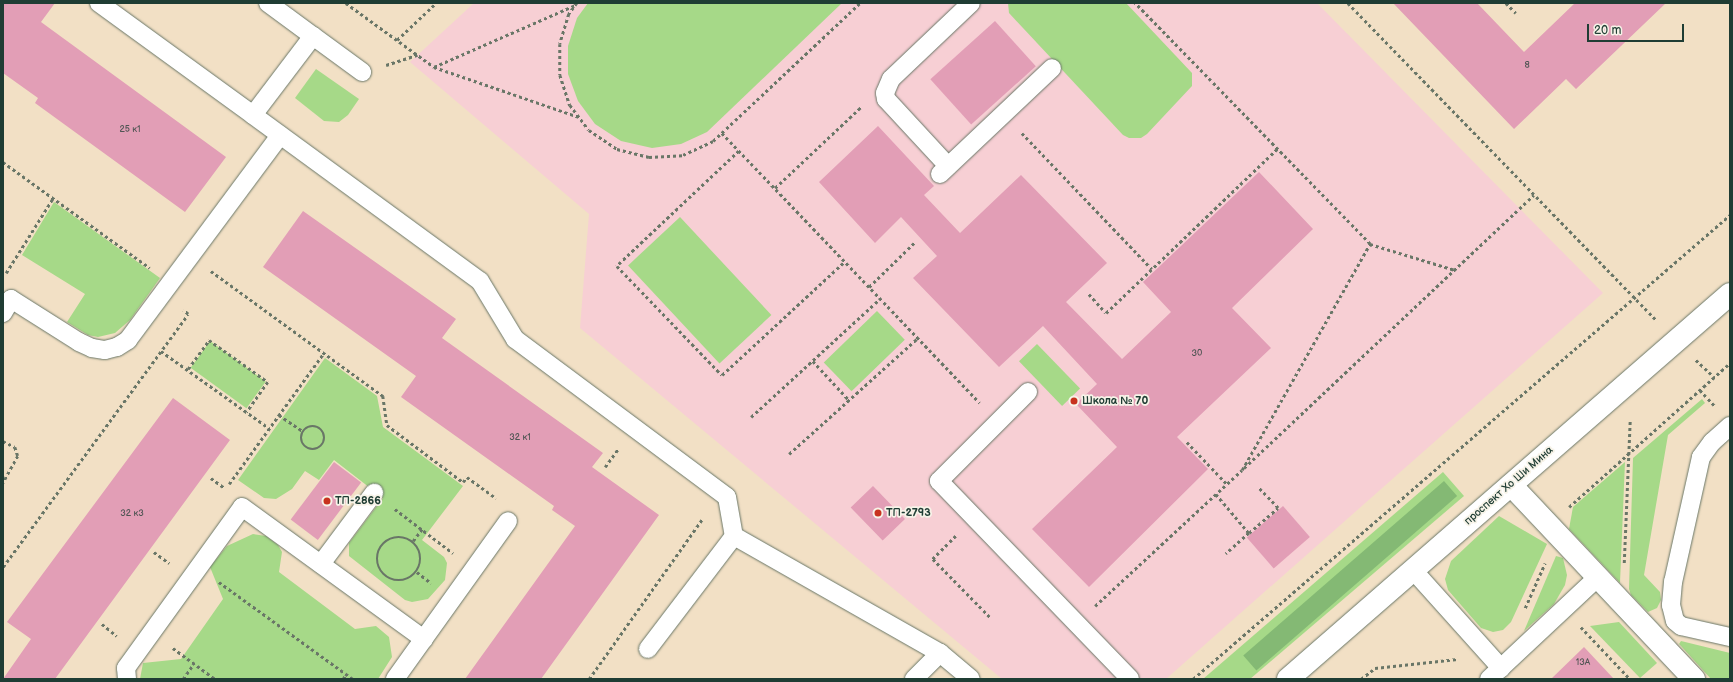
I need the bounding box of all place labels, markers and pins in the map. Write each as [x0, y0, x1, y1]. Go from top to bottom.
place label: Школа № 70 [1082, 394, 1148, 408]
marker: Школа № 70 [1069, 396, 1079, 406]
place label: ТП-2866 [335, 494, 381, 508]
marker: ТП-2866 [322, 496, 332, 506]
place label: ТП-2793 [886, 506, 931, 520]
marker: ТП-2793 [873, 508, 883, 518]

